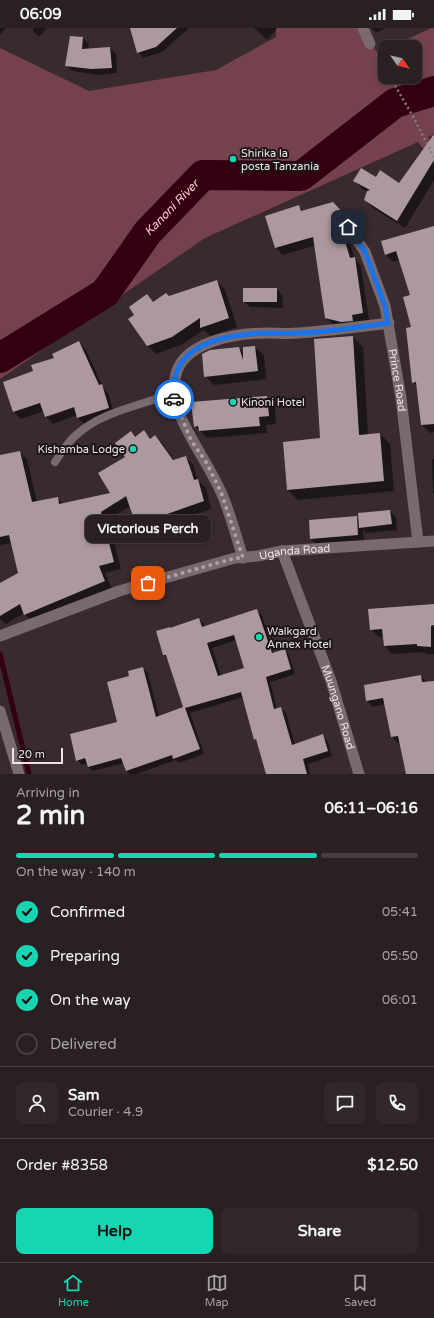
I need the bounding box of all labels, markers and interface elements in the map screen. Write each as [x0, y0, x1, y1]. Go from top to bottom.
text: 06:09 [20, 5, 62, 23]
north arrow [378, 40, 422, 84]
map controls [378, 40, 422, 84]
place label: Shirika la posta Tanzania [241, 147, 319, 173]
marker: Shirika la posta Tanzania [228, 154, 238, 164]
water label: Kanoni River [141, 176, 203, 238]
pin [331, 210, 365, 244]
icon: home [337, 216, 359, 238]
street label: Prince Road [386, 348, 409, 412]
courier [154, 379, 194, 419]
icon: car [163, 388, 185, 410]
place label: Kinoni Hotel [241, 396, 305, 409]
marker: Kinoni Hotel [228, 397, 238, 407]
place label: Kishamba Lodge [38, 443, 125, 456]
marker: Kishamba Lodge [128, 444, 138, 454]
callout: Victorious Perch [85, 515, 211, 543]
text: Victorious Perch [97, 521, 199, 537]
street label: Uganda Road [258, 542, 331, 563]
pin [131, 566, 165, 600]
icon: bag [137, 572, 159, 594]
place label: Walkgard Annex Hotel [267, 625, 331, 651]
marker: Walkgard Annex Hotel [254, 632, 264, 642]
street label: Muungano Road [319, 663, 357, 751]
scale bar [12, 746, 63, 765]
text: 20 m [18, 748, 45, 761]
text: Arriving in [16, 785, 80, 801]
text: 06:11–06:16 [325, 799, 418, 817]
text: 2 min [16, 800, 85, 831]
text: On the way · 140 m [16, 864, 136, 880]
icon: check [16, 901, 38, 923]
text: Confirmed [50, 903, 125, 921]
text: 05:41 [382, 904, 418, 920]
icon: check [16, 945, 38, 967]
text: Preparing [50, 947, 120, 965]
text: 05:50 [382, 948, 418, 964]
icon: check [16, 989, 38, 1011]
text: On the way [50, 991, 130, 1009]
text: 06:01 [382, 992, 418, 1008]
text: Delivered [50, 1035, 117, 1053]
button: person [16, 1082, 58, 1124]
button: chat [324, 1082, 366, 1124]
button: phone [376, 1082, 418, 1124]
text: Sam [68, 1086, 99, 1104]
text: Courier · 4.9 [68, 1104, 143, 1120]
text: Order #8358 [16, 1156, 108, 1174]
text: $12.50 [367, 1156, 418, 1174]
button: Help [16, 1208, 213, 1254]
button: Share [221, 1208, 418, 1254]
tab: Home [58, 1272, 89, 1309]
tab: Map [205, 1272, 229, 1309]
tab: Saved [344, 1272, 376, 1309]

